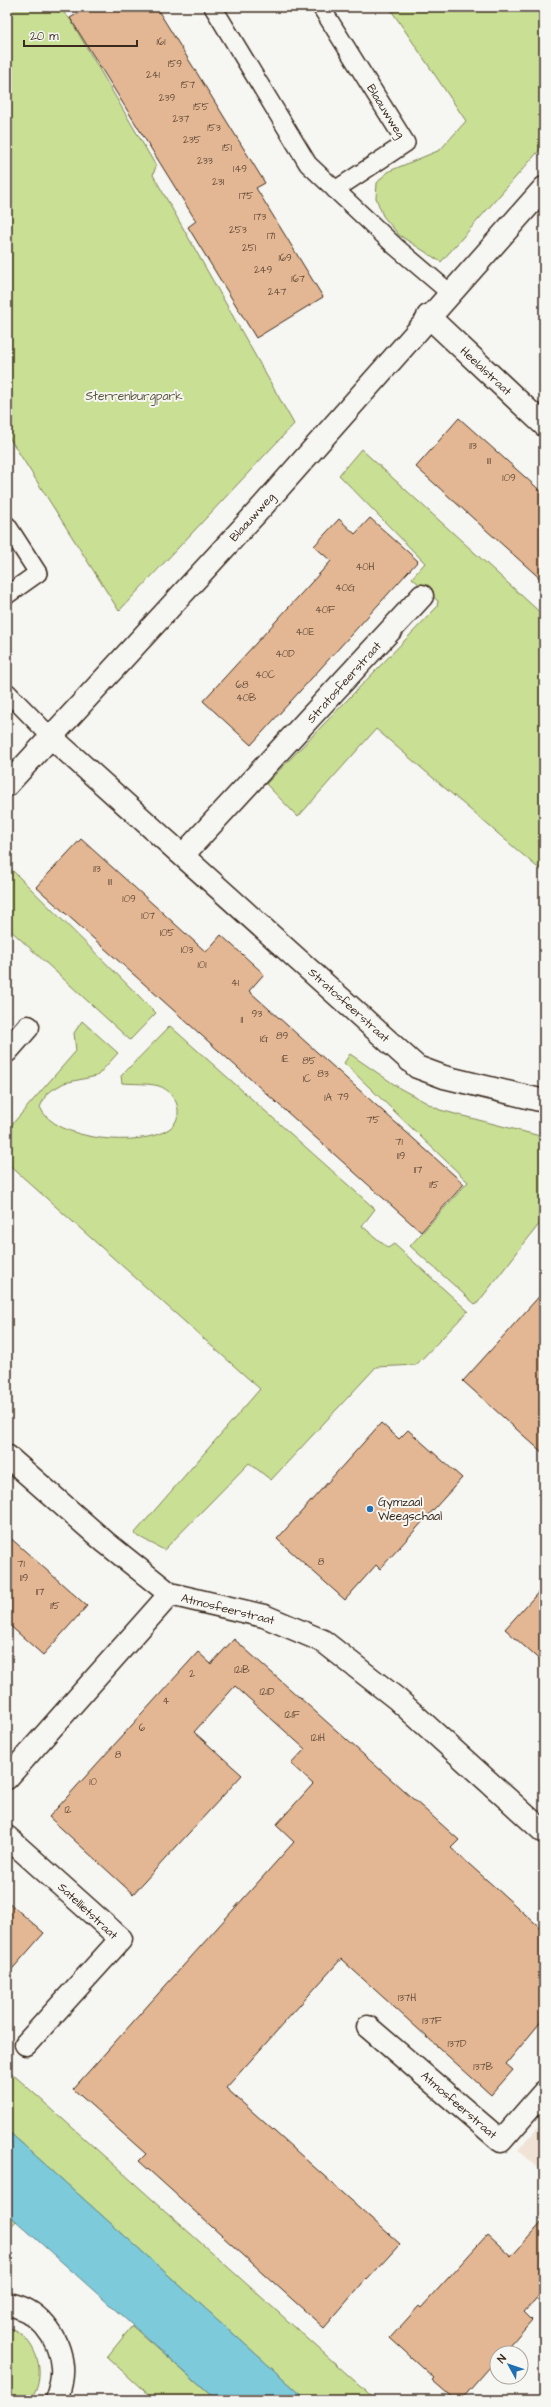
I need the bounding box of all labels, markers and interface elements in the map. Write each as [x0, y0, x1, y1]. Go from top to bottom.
scale bar [24, 22, 137, 48]
text: 20 m [30, 28, 59, 45]
house number: 161 [157, 35, 166, 49]
house number: 159 [168, 57, 182, 71]
house number: 241 [146, 68, 161, 82]
house number: 157 [181, 78, 195, 92]
street label: Blaauwweg [361, 81, 409, 142]
house number: 239 [159, 91, 176, 105]
house number: 155 [193, 100, 209, 114]
house number: 237 [173, 112, 189, 126]
house number: 153 [207, 121, 221, 135]
house number: 235 [183, 133, 201, 147]
house number: 151 [222, 141, 233, 155]
house number: 233 [197, 154, 213, 168]
house number: 149 [233, 162, 247, 176]
house number: 231 [212, 175, 225, 189]
house number: 175 [239, 189, 253, 203]
house number: 173 [254, 210, 266, 224]
house number: 253 [229, 223, 247, 237]
house number: 171 [267, 229, 276, 243]
house number: 251 [242, 241, 257, 255]
house number: 169 [278, 251, 292, 265]
house number: 249 [254, 263, 272, 277]
house number: 167 [291, 272, 305, 286]
house number: 247 [268, 285, 286, 299]
street label: Heelalstraat [456, 343, 515, 400]
park label: Sterrenburgpark [85, 388, 183, 406]
house number: 113 [469, 439, 477, 453]
house number: 111 [487, 454, 492, 468]
house number: 109 [502, 471, 516, 485]
street label: Blaauwweg [226, 489, 280, 546]
house number: 40H [355, 560, 375, 574]
house number: 40G [335, 581, 355, 595]
house number: 40F [315, 603, 335, 617]
house number: 40E [295, 625, 315, 639]
street label: Stratosfeerstraat [303, 638, 386, 727]
house number: 40D [275, 647, 295, 661]
house number: 40C [255, 668, 275, 682]
house number: 68 [236, 678, 249, 692]
house number: 40B [236, 691, 256, 705]
house number: 113 [93, 862, 101, 876]
house number: 111 [108, 875, 113, 889]
house number: 109 [122, 892, 136, 906]
house number: 107 [141, 909, 155, 923]
house number: 105 [160, 926, 174, 940]
house number: 103 [181, 943, 193, 957]
house number: 101 [198, 958, 207, 972]
street label: Stratosfeerstraat [304, 964, 393, 1047]
house number: 41 [231, 976, 240, 990]
house number: 93 [252, 1007, 262, 1021]
house number: 1I [241, 1013, 244, 1027]
house number: 89 [276, 1029, 288, 1043]
house number: 1G [260, 1032, 268, 1046]
house number: 1E [281, 1052, 289, 1066]
house number: 85 [302, 1054, 316, 1068]
house number: 83 [317, 1067, 329, 1081]
house number: 1C [303, 1072, 311, 1086]
house number: 79 [337, 1090, 349, 1104]
house number: 1A [324, 1091, 332, 1105]
house number: 75 [366, 1113, 380, 1127]
house number: 71 [395, 1135, 403, 1149]
house number: 119 [397, 1149, 405, 1163]
house number: 117 [414, 1163, 422, 1177]
house number: 115 [429, 1178, 439, 1192]
place label: Gymzaal Weegschaal [378, 1494, 442, 1526]
marker: Gymzaal Weegschaal [365, 1504, 375, 1514]
house number: 8 [318, 1555, 325, 1569]
house number: 71 [17, 1557, 25, 1571]
house number: 119 [20, 1571, 28, 1585]
house number: 117 [36, 1585, 44, 1599]
street label: Atmosfeerstraat [179, 1590, 277, 1629]
house number: 115 [50, 1599, 60, 1613]
house number: 121B [234, 1663, 250, 1677]
house number: 2 [189, 1667, 195, 1681]
house number: 121D [260, 1685, 275, 1699]
house number: 4 [163, 1694, 170, 1708]
house number: 121F [284, 1708, 300, 1722]
house number: 6 [139, 1721, 146, 1735]
house number: 121H [311, 1731, 325, 1745]
house number: 8 [115, 1748, 122, 1762]
house number: 10 [89, 1775, 97, 1789]
house number: 12 [64, 1803, 72, 1817]
street label: Satellietstraat [54, 1879, 122, 1944]
house number: 137H [398, 1991, 416, 2005]
house number: 137F [422, 2014, 442, 2028]
house number: 137D [447, 2037, 467, 2051]
house number: 137B [473, 2060, 493, 2074]
street label: Atmosfeerstraat [417, 2067, 501, 2143]
north arrow [489, 2345, 529, 2385]
text: N [494, 2351, 510, 2366]

